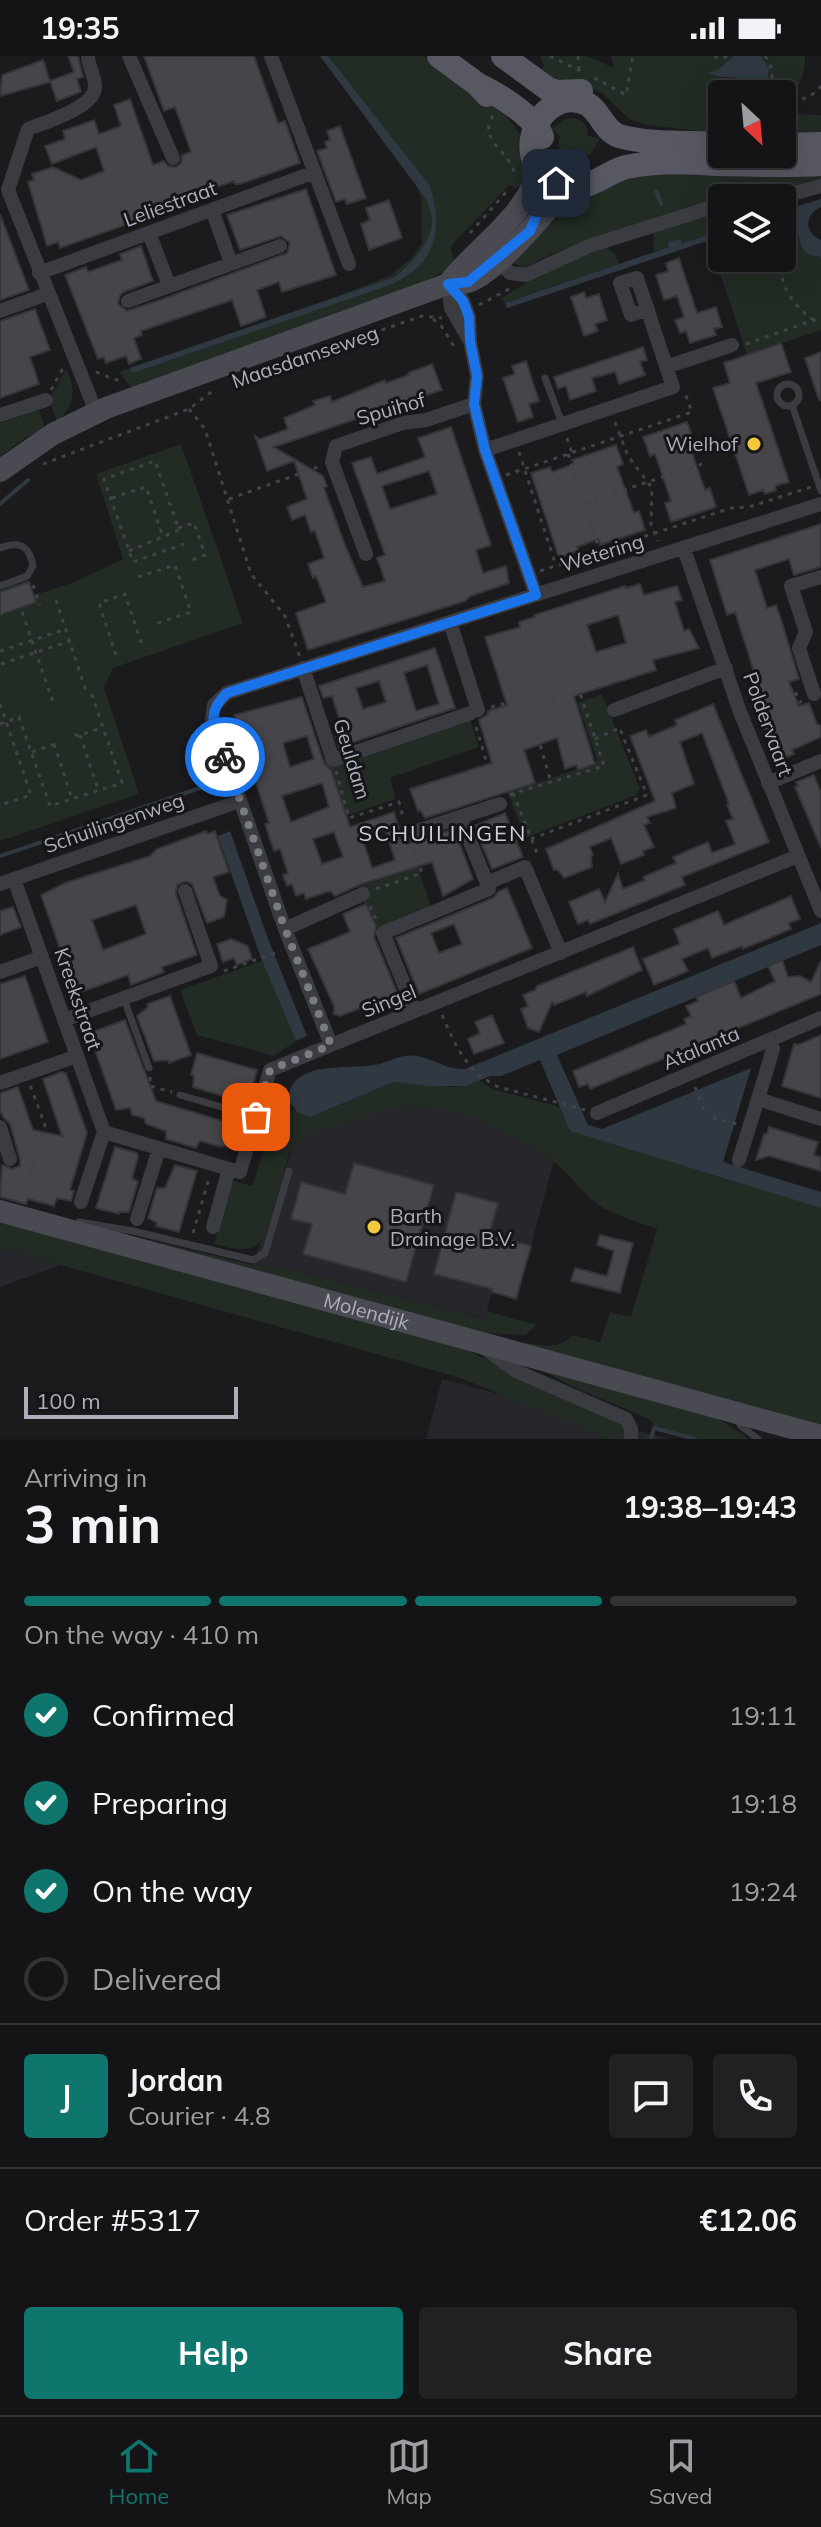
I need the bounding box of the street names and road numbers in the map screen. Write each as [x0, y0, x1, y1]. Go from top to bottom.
street label: Leliestraat [120, 175, 220, 232]
street label: Maasdamseweg [228, 320, 381, 393]
street label: Spuihof [354, 387, 428, 430]
street label: Wetering [557, 528, 646, 577]
street label: Poldervaart [738, 668, 799, 779]
street label: Geuldam [328, 715, 377, 802]
street label: Schuilingenweg [41, 787, 187, 858]
street label: Kreekstraat [49, 944, 108, 1053]
street label: Singel [358, 978, 420, 1023]
street label: Atalanta [659, 1020, 743, 1075]
street label: Molendijk [321, 1287, 413, 1335]

